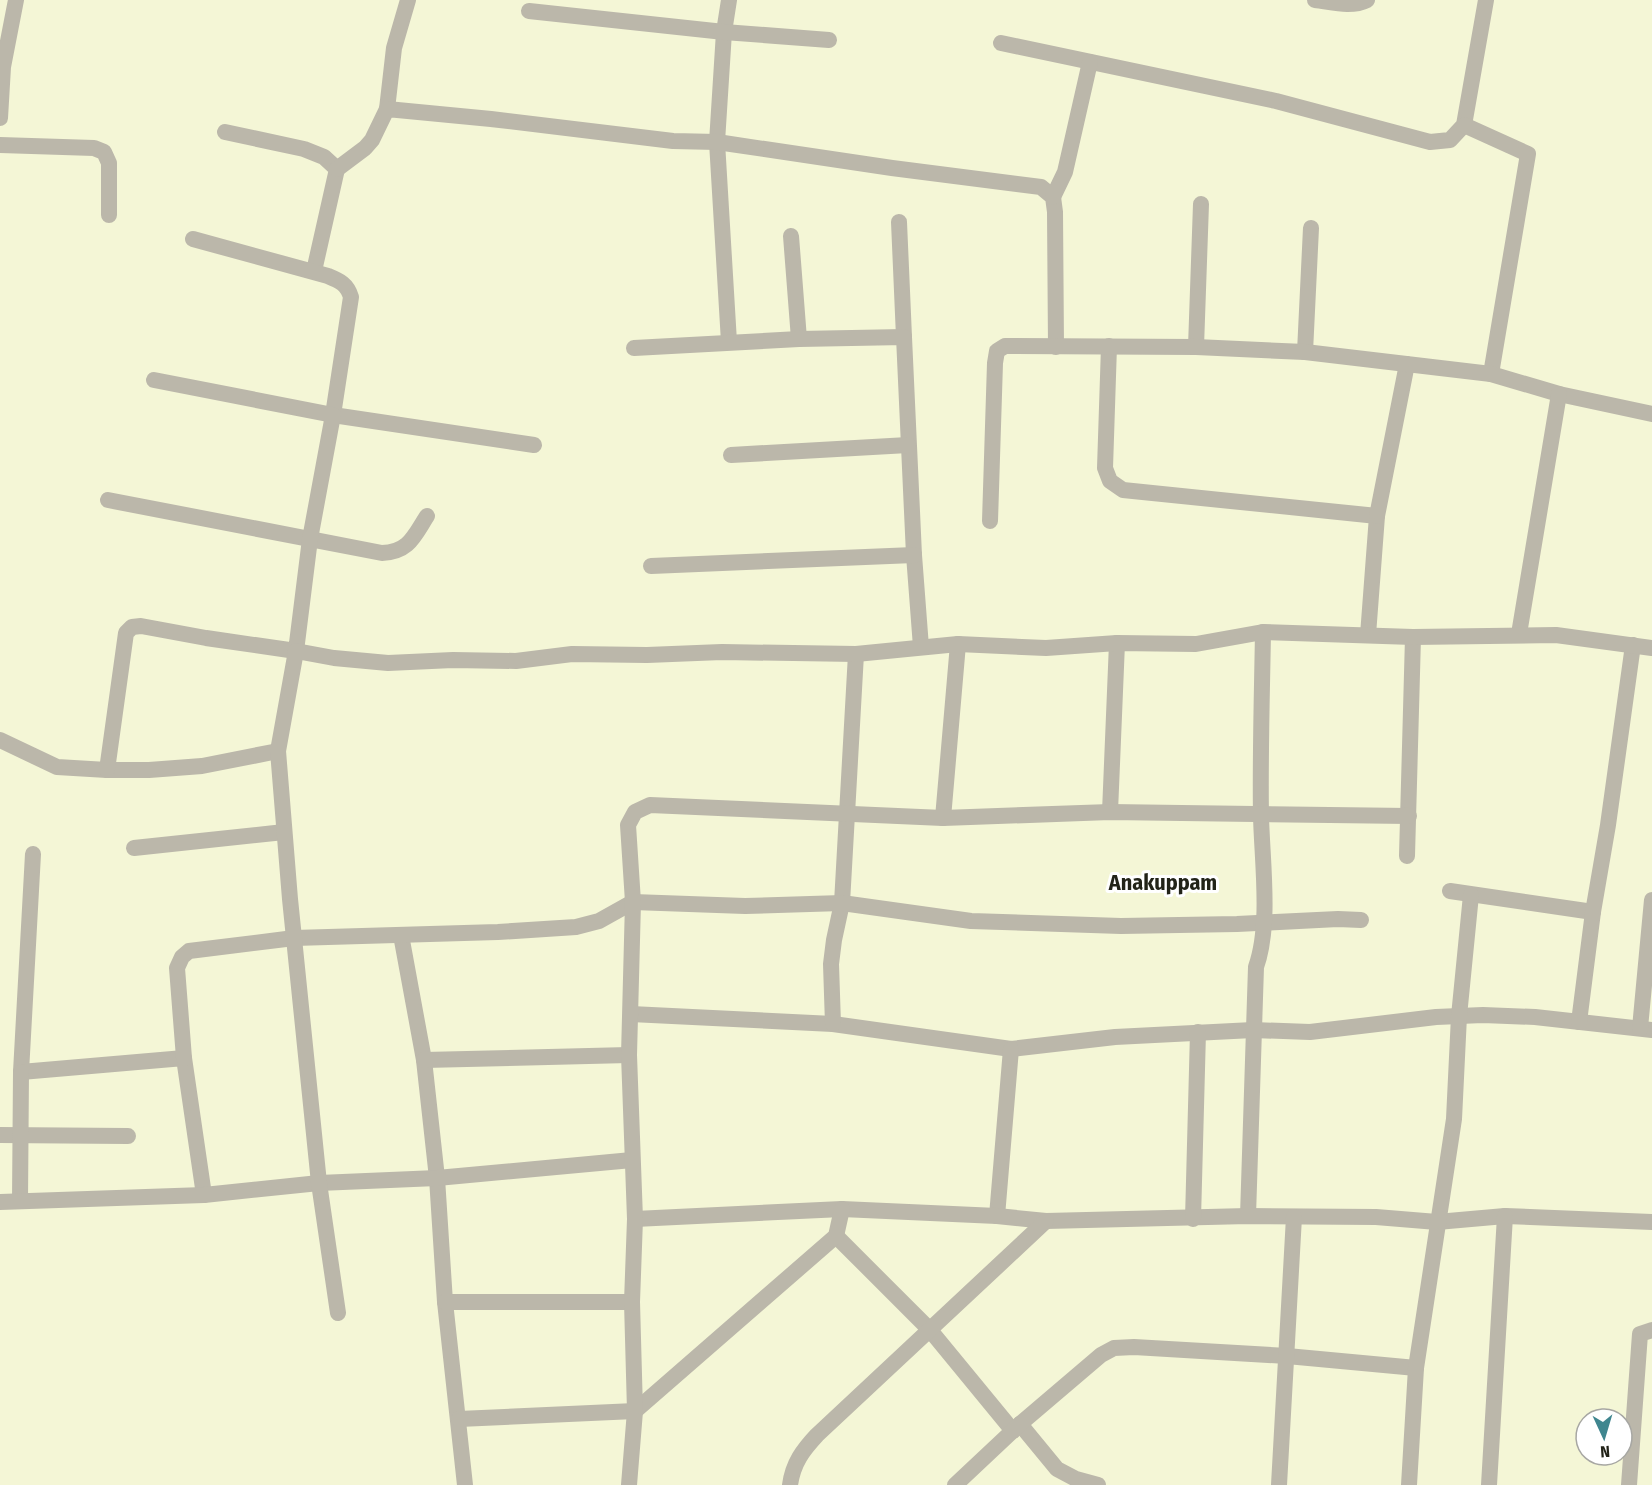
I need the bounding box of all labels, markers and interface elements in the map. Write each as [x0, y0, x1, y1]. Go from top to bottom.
district label: Anakuppam [1108, 869, 1217, 896]
north arrow [1574, 1407, 1634, 1467]
text: N [1600, 1442, 1610, 1461]

